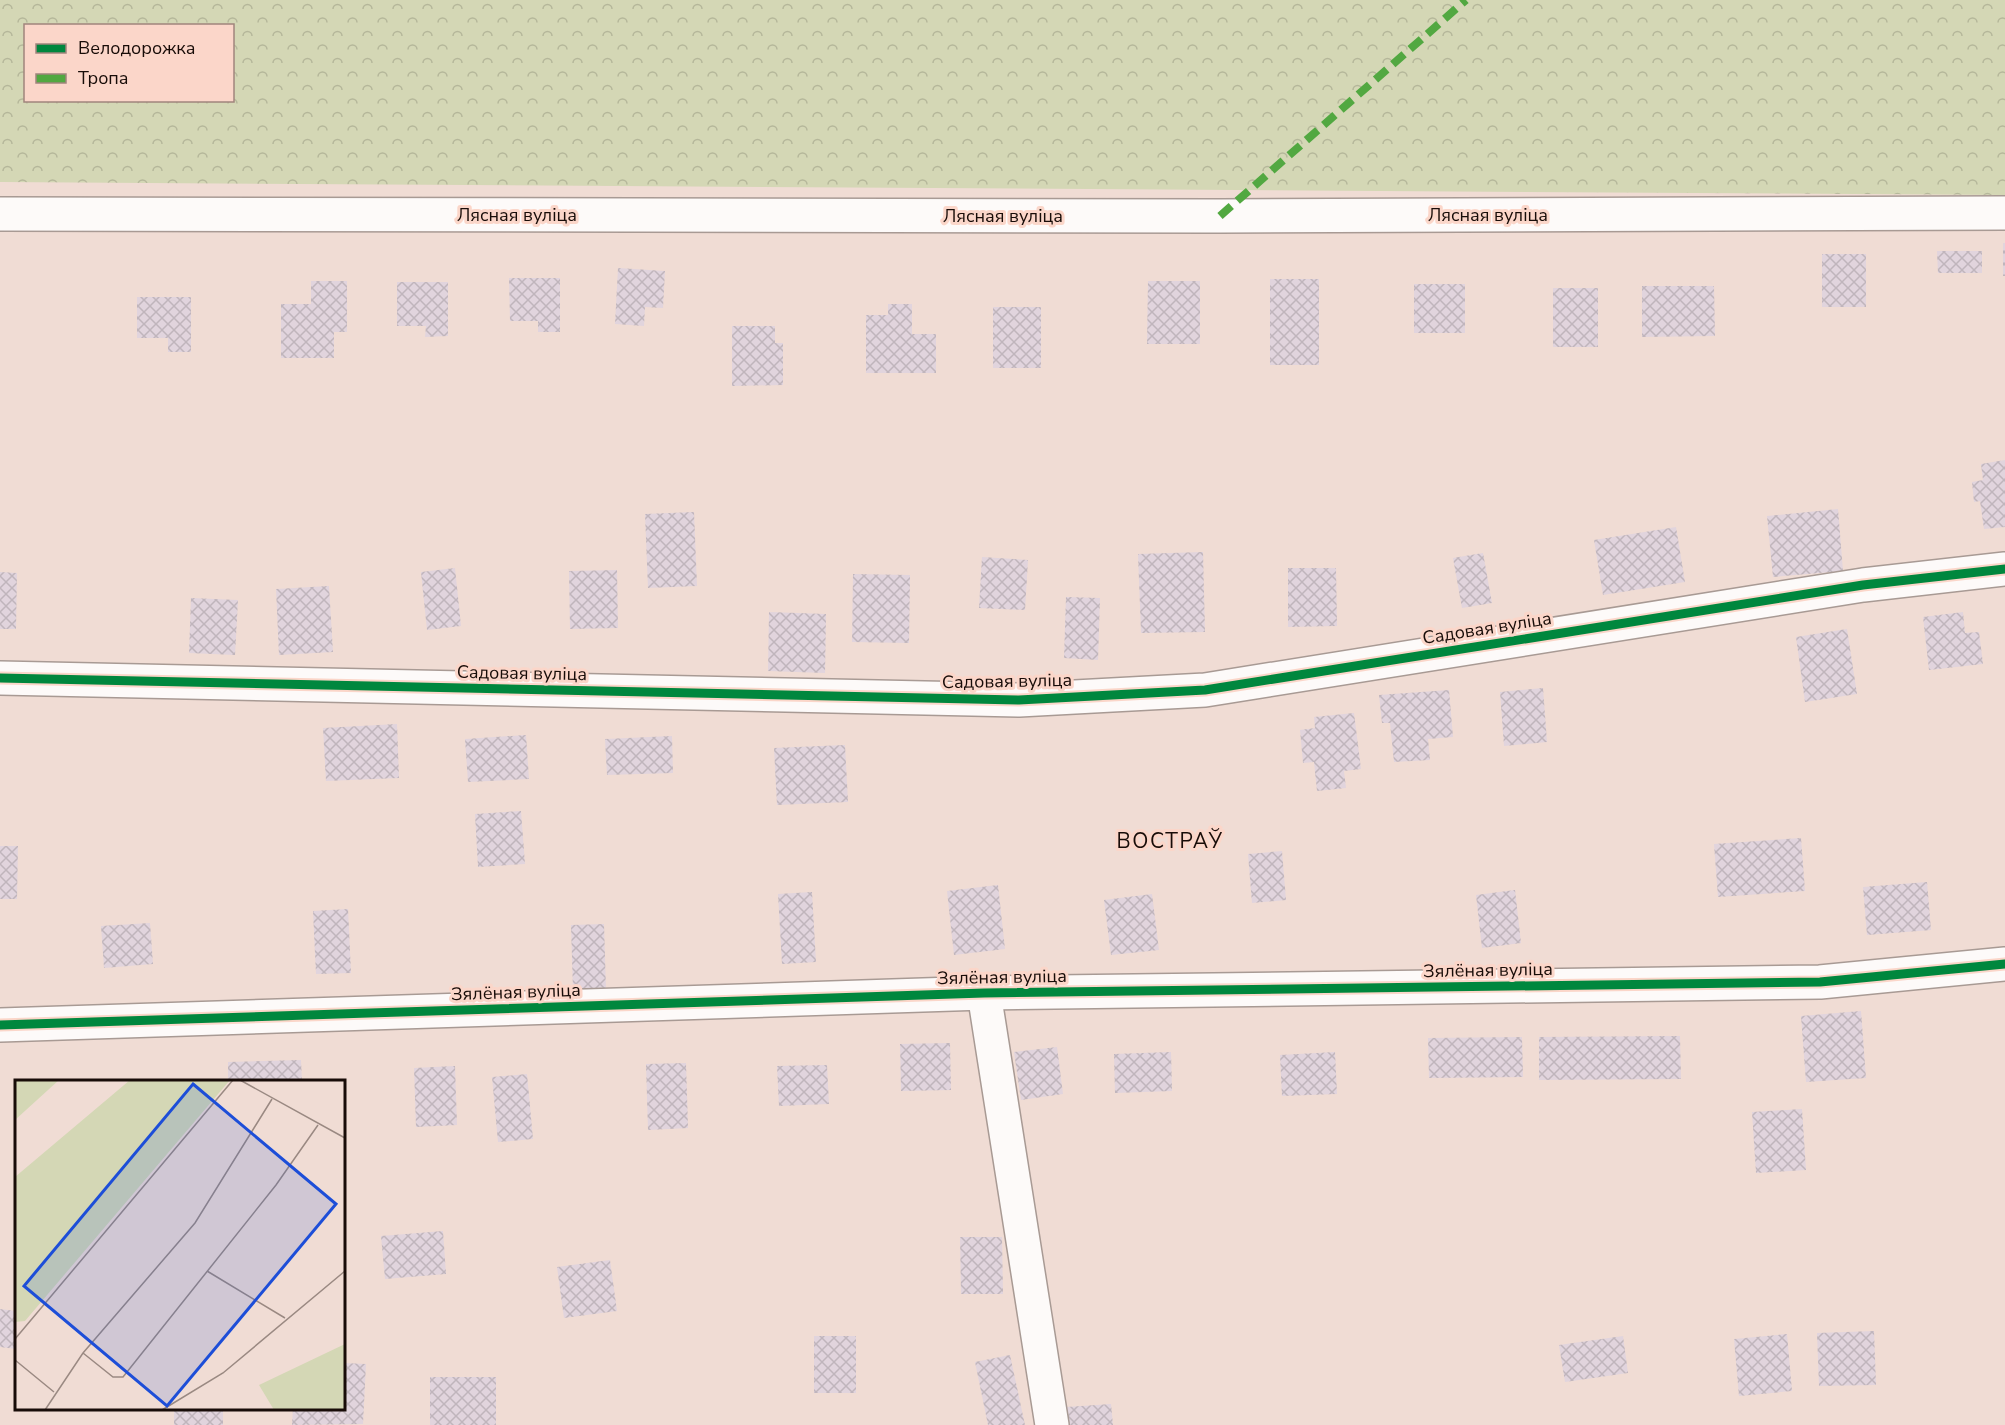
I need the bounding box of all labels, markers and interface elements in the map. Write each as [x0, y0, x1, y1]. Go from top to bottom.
legend [24, 24, 234, 102]
text: Велодорожка [78, 36, 195, 60]
text: Тропа [78, 66, 129, 90]
street label: Лясная вуліца [457, 203, 577, 227]
street label: Лясная вуліца [1428, 203, 1548, 227]
street label: Лясная вуліца [943, 204, 1063, 228]
street label: Садовая вуліца [1421, 606, 1553, 650]
street label: Садовая вуліца [457, 660, 587, 686]
street label: Садовая вуліца [942, 668, 1072, 694]
district label: ВОСТРАЎ [1117, 827, 1223, 855]
street label: Зялёная вуліца [1423, 957, 1553, 983]
street label: Зялёная вуліца [937, 964, 1067, 990]
street label: Зялёная вуліца [451, 978, 581, 1006]
inset map [15, 1080, 345, 1410]

